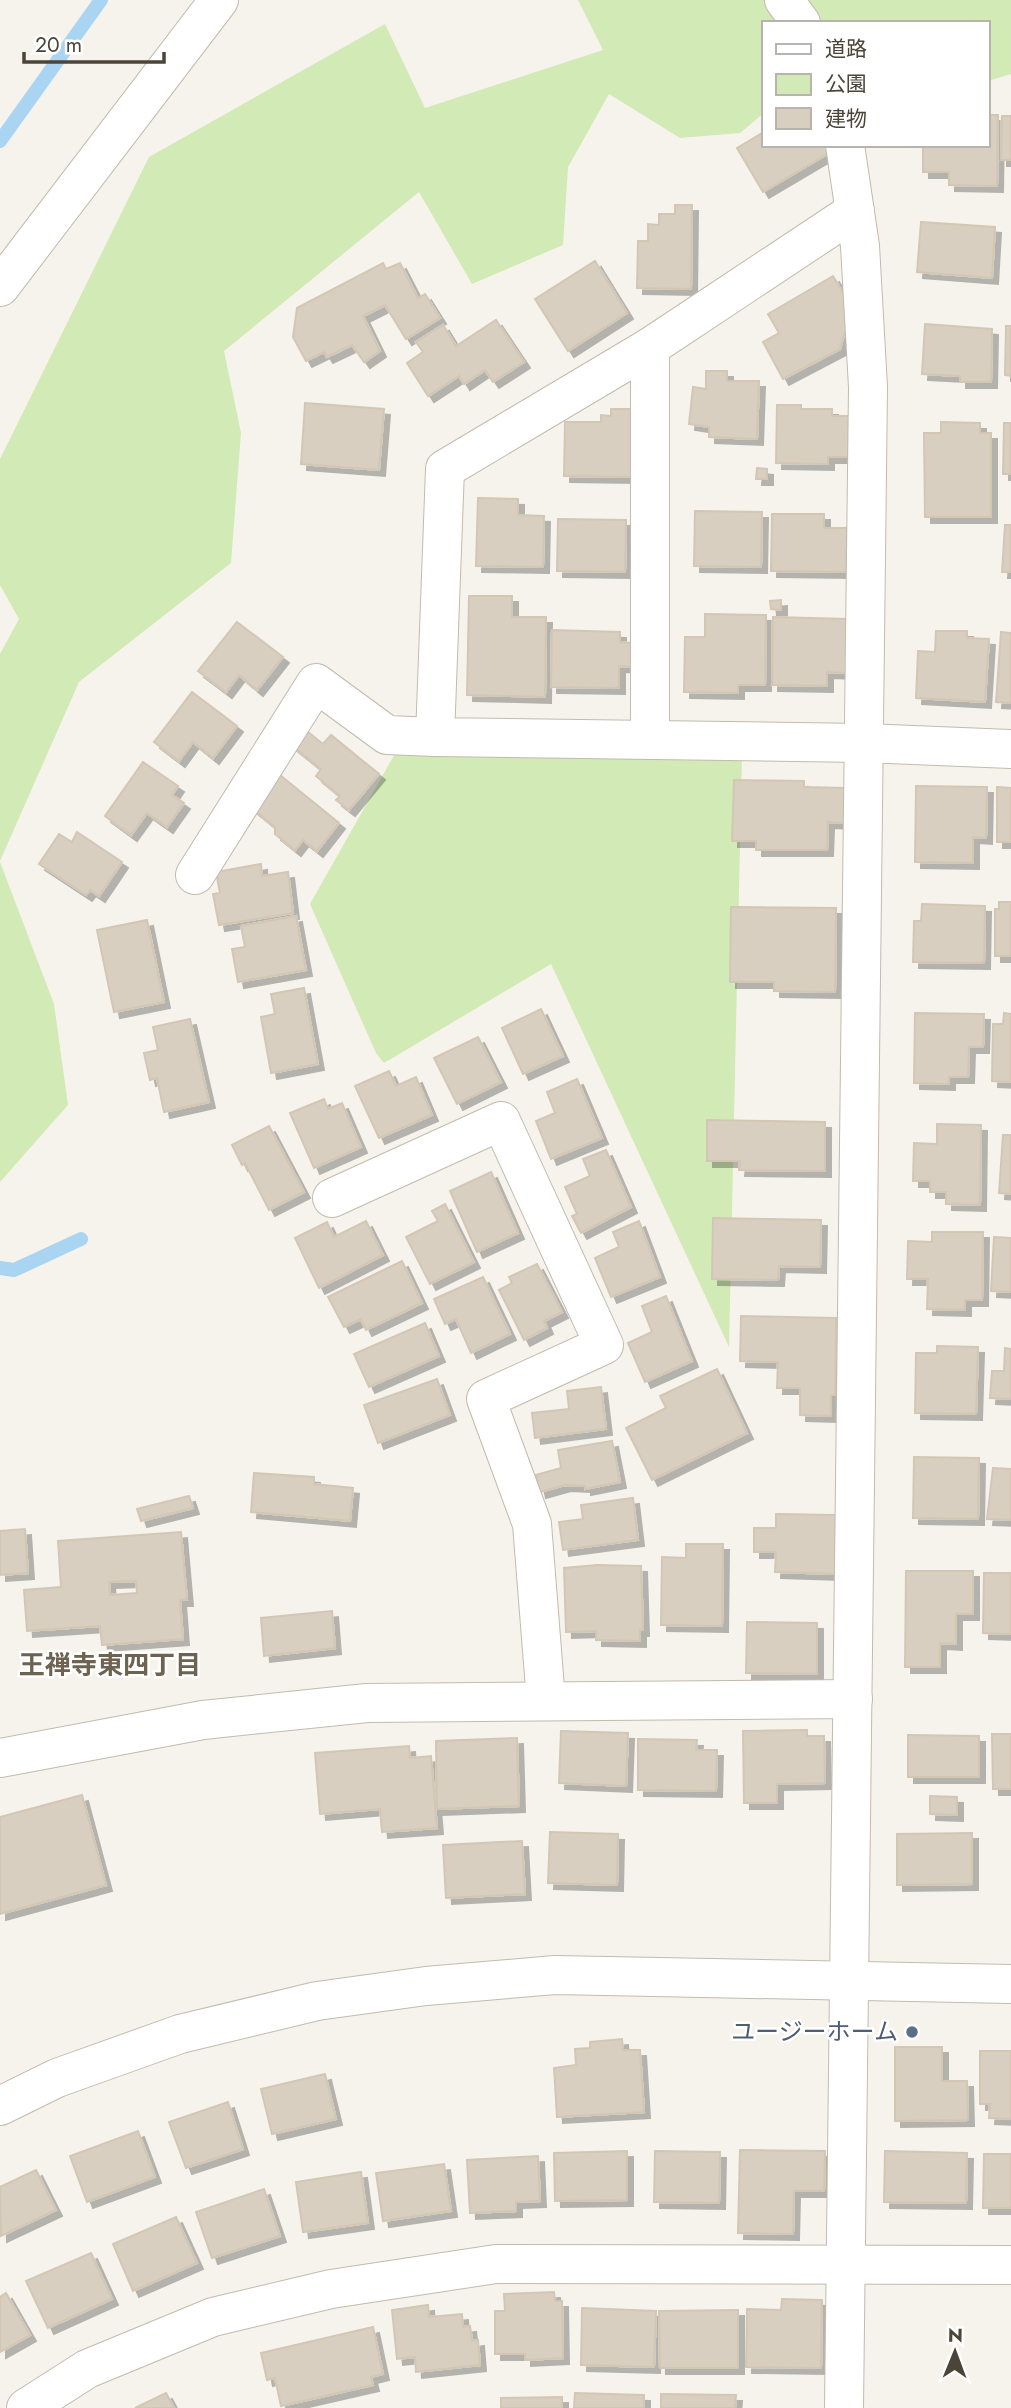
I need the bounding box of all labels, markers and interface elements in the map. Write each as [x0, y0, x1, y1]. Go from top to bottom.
scale bar [24, 21, 164, 65]
legend [762, 21, 990, 147]
text: 20 m [35, 30, 82, 60]
text: 道路 [825, 34, 867, 64]
text: 公園 [825, 69, 867, 99]
text: 建物 [825, 104, 867, 134]
district label: 王禅寺東四丁目 [19, 1646, 201, 1684]
place label: ユージーホーム [731, 2014, 898, 2049]
marker: ユージーホーム [904, 2024, 920, 2040]
north arrow [920, 2317, 990, 2387]
text: N [948, 2322, 963, 2349]

